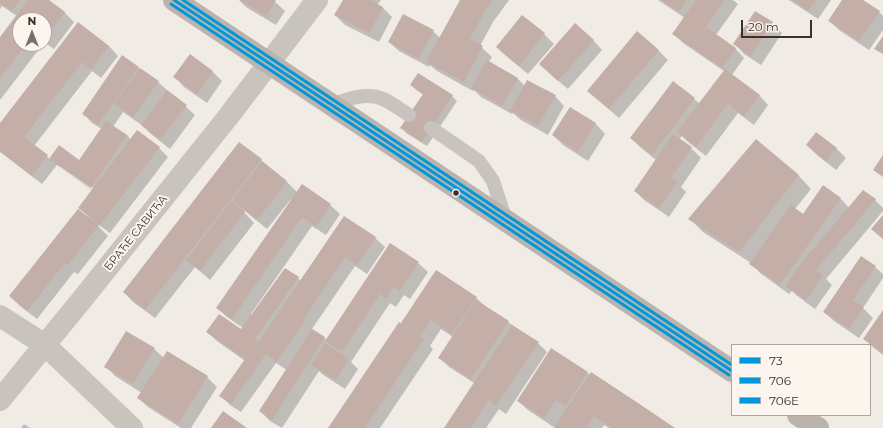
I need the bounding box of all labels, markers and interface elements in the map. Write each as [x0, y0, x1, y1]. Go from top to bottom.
north arrow [12, 12, 52, 52]
scale bar [743, 12, 814, 38]
text: N [28, 14, 36, 28]
text: 20 m [748, 19, 779, 34]
unlabelled marker [451, 188, 461, 198]
street label: БРАЋЕ САВИЋА [102, 193, 170, 273]
legend [731, 344, 871, 416]
text: 73 [769, 353, 783, 368]
text: 706 [769, 373, 791, 388]
text: 706E [769, 393, 799, 408]

